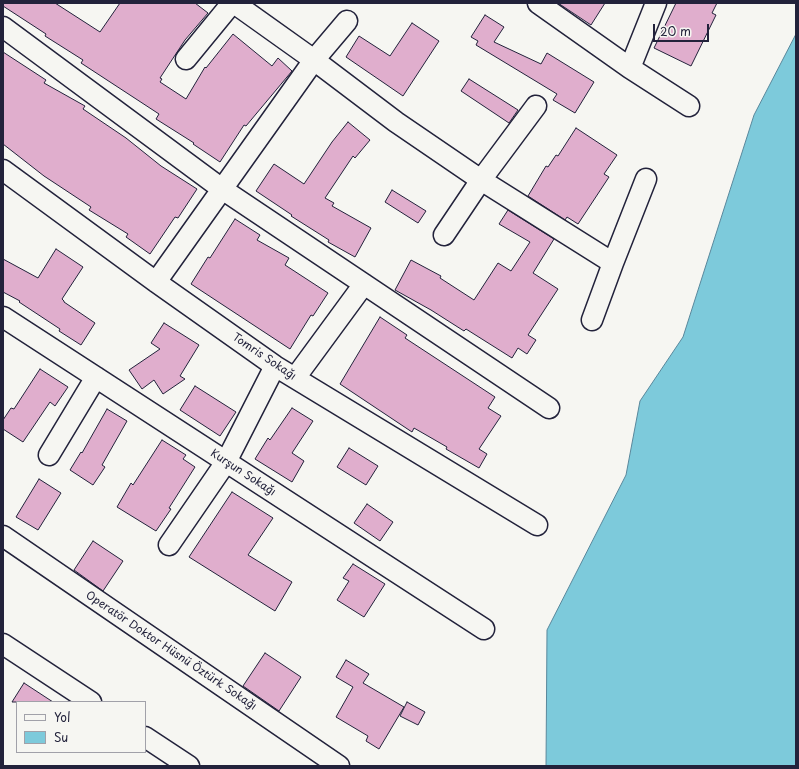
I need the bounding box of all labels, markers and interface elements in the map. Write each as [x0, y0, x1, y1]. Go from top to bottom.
scale bar [655, 16, 711, 42]
text: 20 m [660, 22, 691, 40]
street label: Tomris Sokağı [230, 331, 298, 383]
street label: Kurşun Sokağı [208, 447, 278, 499]
street label: Operatör Doktor Hüsnü Öztürk Sokağı [83, 589, 259, 713]
legend [16, 701, 146, 753]
text: Yol [54, 708, 70, 726]
text: Su [54, 728, 68, 746]

